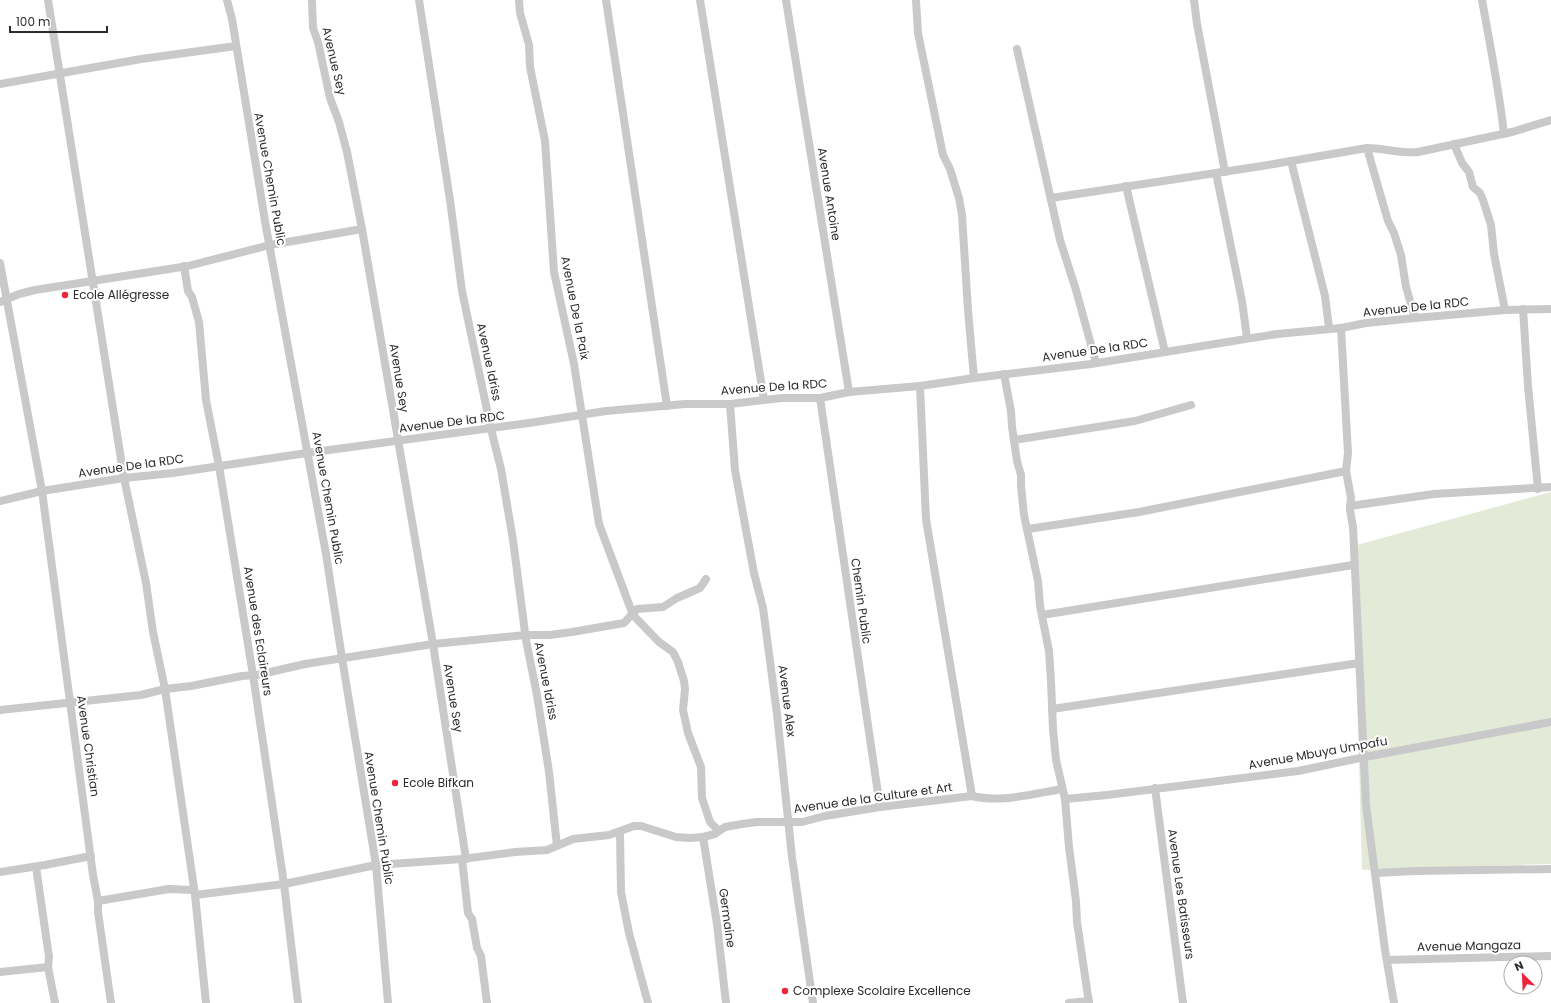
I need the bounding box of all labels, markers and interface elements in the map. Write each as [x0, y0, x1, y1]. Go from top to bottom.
scale bar [10, 8, 107, 34]
text: 100 m [16, 13, 50, 30]
street label: Avenue Sey [318, 25, 351, 97]
street label: Avenue Chemin Public [250, 111, 291, 247]
street label: Avenue Antoine [814, 146, 845, 242]
street label: Avenue De la Paix [557, 255, 594, 362]
place label: Ecole Allégresse [73, 286, 169, 303]
marker: Ecole Allégresse [60, 290, 70, 300]
street label: Avenue De la RDC [1362, 292, 1470, 321]
street label: Avenue Idriss [473, 321, 506, 402]
street label: Avenue De la RDC [1041, 334, 1149, 365]
street label: Avenue Sey [386, 342, 413, 414]
street label: Avenue De la RDC [720, 374, 828, 399]
street label: Avenue De la RDC [398, 407, 506, 436]
street label: Avenue Chemin Public [308, 430, 349, 566]
street label: Avenue De la RDC [77, 450, 185, 481]
street label: Chemin Public [847, 557, 876, 645]
street label: Avenue des Eclaireurs [240, 565, 277, 697]
street label: Avenue Idriss [531, 640, 562, 721]
street label: Avenue Sey [440, 662, 467, 734]
street label: Avenue Alex [775, 664, 800, 738]
street label: Avenue Christian [73, 694, 104, 798]
street label: Avenue Mbuya Umpafu [1247, 732, 1389, 773]
street label: Avenue Chemin Public [361, 750, 398, 886]
place label: Ecole Bifkan [403, 774, 474, 791]
marker: Ecole Bifkan [390, 778, 400, 788]
street label: Avenue de la Culture et Art [792, 778, 953, 817]
street label: Avenue Les Batisseurs [1164, 828, 1199, 960]
street label: Germaine [715, 887, 740, 949]
street label: Avenue Mangaza [1417, 936, 1521, 955]
north arrow [1503, 955, 1543, 995]
text: N [1512, 957, 1526, 975]
place label: Complexe Scolaire Excellence [793, 982, 971, 999]
marker: Complexe Scolaire Excellence [780, 986, 790, 996]

